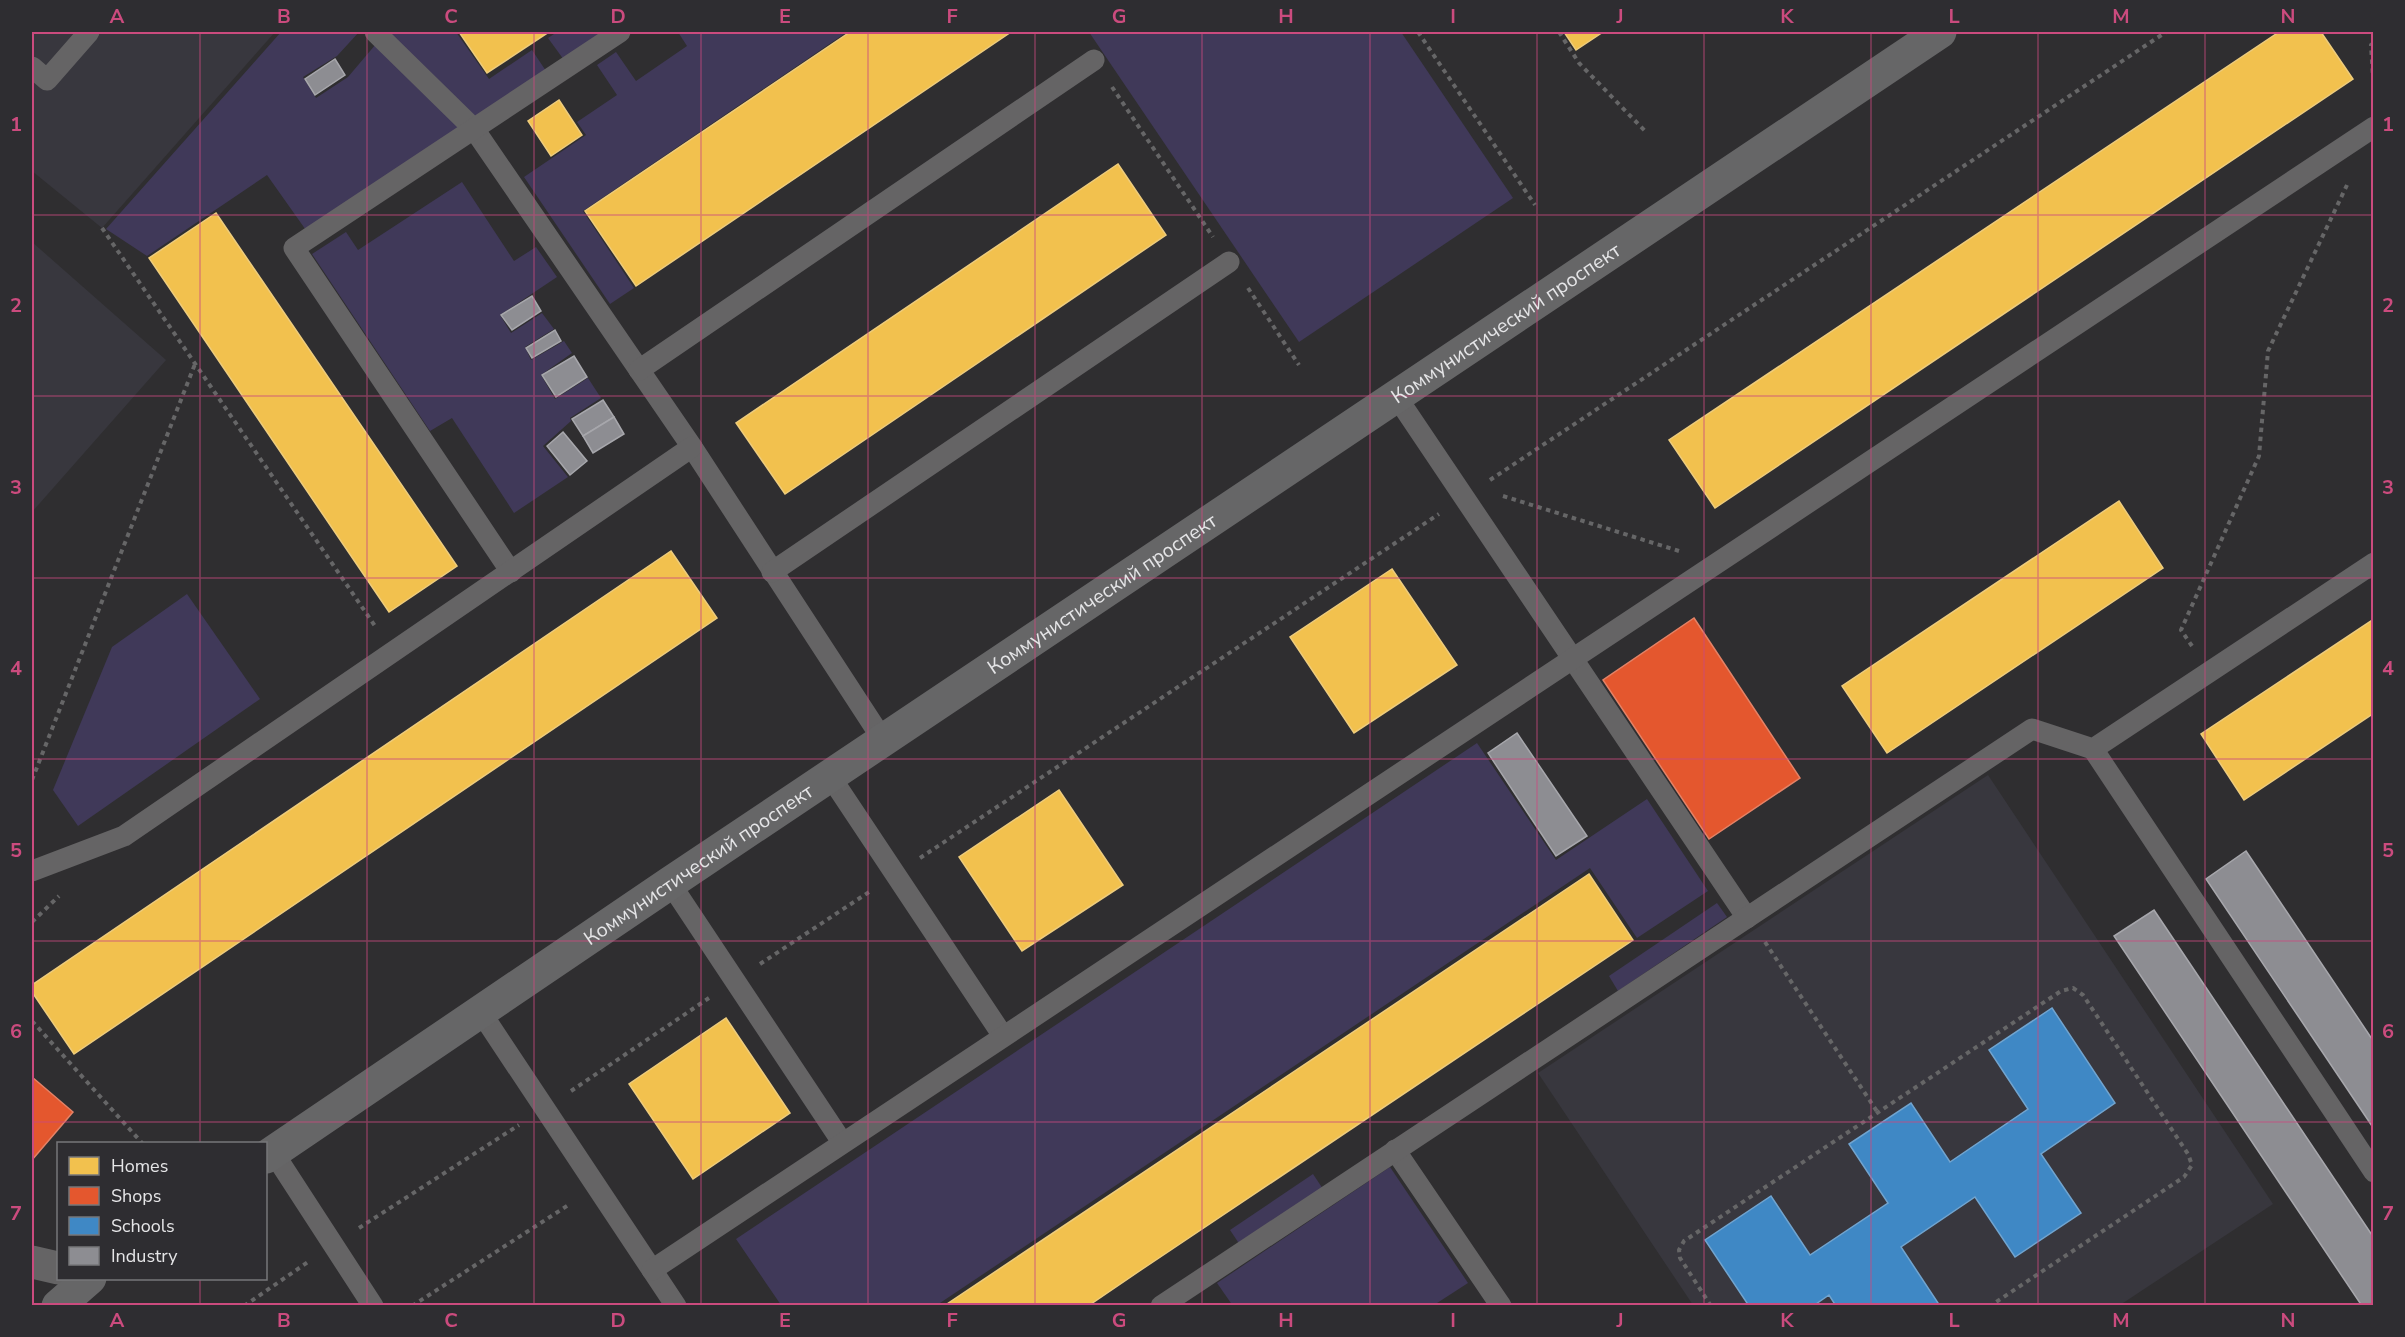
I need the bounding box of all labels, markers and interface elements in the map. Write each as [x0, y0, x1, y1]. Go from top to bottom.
text: A [110, 3, 125, 30]
text: B [277, 3, 291, 30]
text: C [444, 3, 458, 30]
text: D [610, 3, 626, 30]
text: E [779, 3, 791, 30]
text: F [946, 3, 958, 30]
text: G [1112, 3, 1126, 30]
text: H [1278, 3, 1294, 30]
text: I [1450, 3, 1456, 30]
text: J [1615, 3, 1624, 30]
text: K [1780, 3, 1794, 30]
text: L [1948, 3, 1960, 30]
text: M [2112, 3, 2130, 30]
text: N [2281, 3, 2295, 30]
text: 1 [10, 111, 22, 138]
text: 1 [2382, 111, 2394, 138]
street label: Коммунистический проспект [1385, 236, 1626, 410]
text: 2 [10, 292, 22, 319]
text: 2 [2382, 292, 2394, 319]
text: 3 [10, 474, 22, 501]
text: 3 [2382, 474, 2394, 501]
street label: Коммунистический проспект [982, 507, 1222, 680]
text: 4 [10, 655, 22, 682]
text: 4 [2382, 655, 2394, 682]
street label: Коммунистический проспект [578, 777, 818, 951]
text: 5 [10, 837, 22, 864]
text: 5 [2382, 837, 2394, 864]
text: 6 [10, 1018, 22, 1045]
text: 6 [2382, 1018, 2394, 1045]
legend [57, 1142, 267, 1280]
text: Homes [111, 1154, 168, 1178]
text: Shops [111, 1184, 161, 1208]
text: 7 [10, 1200, 22, 1227]
text: 7 [2382, 1200, 2394, 1227]
text: Schools [111, 1214, 175, 1238]
text: Industry [111, 1244, 178, 1268]
text: A [110, 1307, 125, 1334]
text: B [277, 1307, 291, 1334]
text: C [444, 1307, 458, 1334]
text: D [610, 1307, 626, 1334]
text: E [779, 1307, 791, 1334]
text: F [946, 1307, 958, 1334]
text: G [1112, 1307, 1126, 1334]
text: H [1278, 1307, 1294, 1334]
text: I [1450, 1307, 1456, 1334]
text: J [1615, 1307, 1624, 1334]
text: K [1780, 1307, 1794, 1334]
text: L [1948, 1307, 1960, 1334]
text: M [2112, 1307, 2130, 1334]
text: N [2281, 1307, 2295, 1334]

